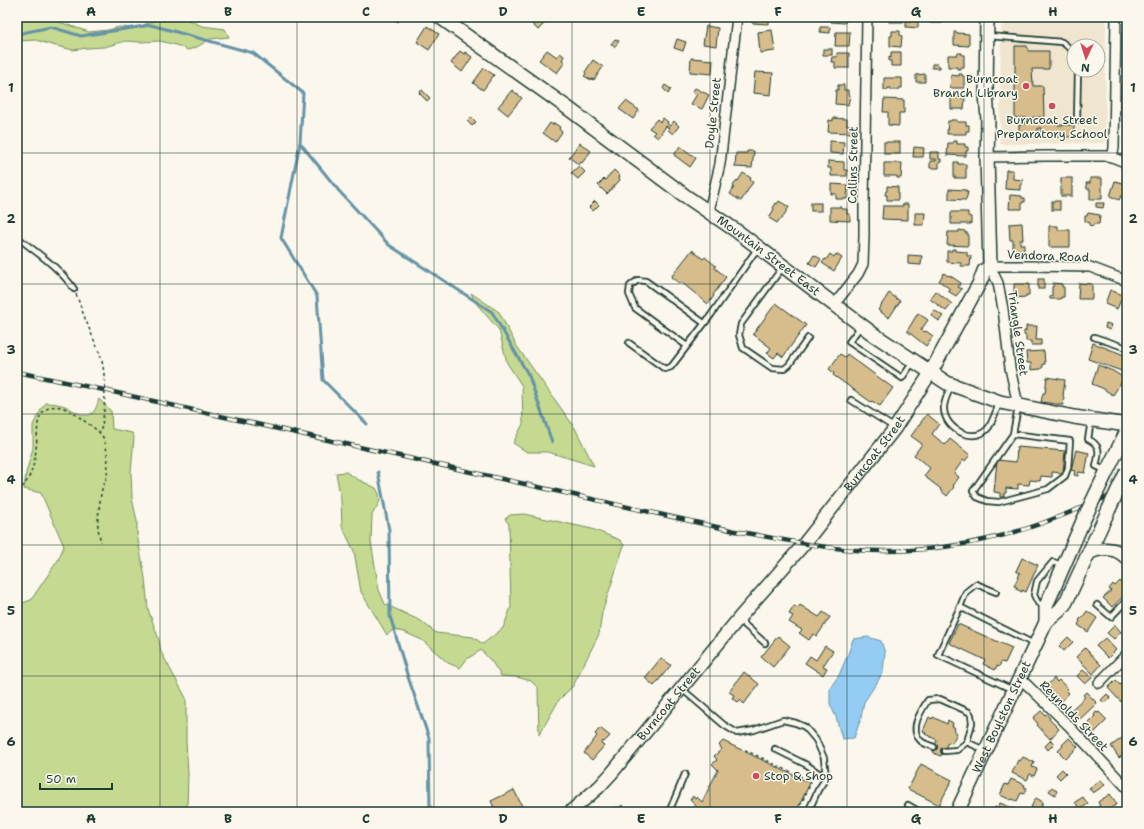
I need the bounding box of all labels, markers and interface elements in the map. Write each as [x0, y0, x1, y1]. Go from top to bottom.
text: A [86, 3, 96, 20]
text: B [224, 3, 232, 20]
text: C [362, 3, 370, 20]
text: D [498, 3, 508, 20]
text: E [637, 3, 646, 20]
text: F [774, 3, 782, 20]
text: G [911, 3, 922, 20]
text: H [1048, 3, 1058, 20]
north arrow [1066, 38, 1106, 78]
text: N [1080, 60, 1090, 75]
place label: Burncoat Branch Library [933, 71, 1018, 101]
street label: Doyle Street [701, 77, 725, 149]
text: 1 [8, 79, 14, 96]
text: 1 [1130, 79, 1136, 96]
marker: Burncoat Branch Library [1021, 81, 1031, 91]
marker: Burncoat Street Preparatory School [1047, 101, 1057, 111]
place label: Burncoat Street Preparatory School [997, 112, 1108, 142]
street label: Collins Street [844, 126, 862, 204]
text: 2 [6, 210, 16, 227]
text: 2 [1128, 210, 1138, 227]
street label: Mountain Street East [714, 212, 823, 299]
street label: Vendora Road [1007, 247, 1090, 265]
street label: Triangle Street [1004, 289, 1032, 377]
text: 3 [6, 341, 16, 358]
text: 3 [1128, 341, 1138, 358]
street label: Burncoat Street [840, 413, 909, 495]
text: 4 [6, 471, 16, 488]
text: 4 [1128, 471, 1138, 488]
text: 5 [7, 602, 15, 619]
text: 5 [1129, 602, 1137, 619]
street label: West Boylston Street [968, 658, 1035, 776]
street label: Burncoat Street [634, 663, 704, 744]
street label: Reynolds Street [1036, 677, 1112, 755]
text: 6 [6, 733, 16, 750]
text: 6 [1128, 733, 1138, 750]
scale bar [40, 765, 112, 791]
place label: Stop & Shop [764, 768, 833, 784]
text: 50 m [46, 771, 76, 787]
marker: Stop & Shop [751, 771, 761, 781]
text: A [86, 810, 96, 827]
text: B [224, 810, 232, 827]
text: C [362, 810, 370, 827]
text: D [498, 810, 508, 827]
text: E [637, 810, 646, 827]
text: F [774, 810, 782, 827]
text: G [911, 810, 922, 827]
text: H [1048, 810, 1058, 827]

